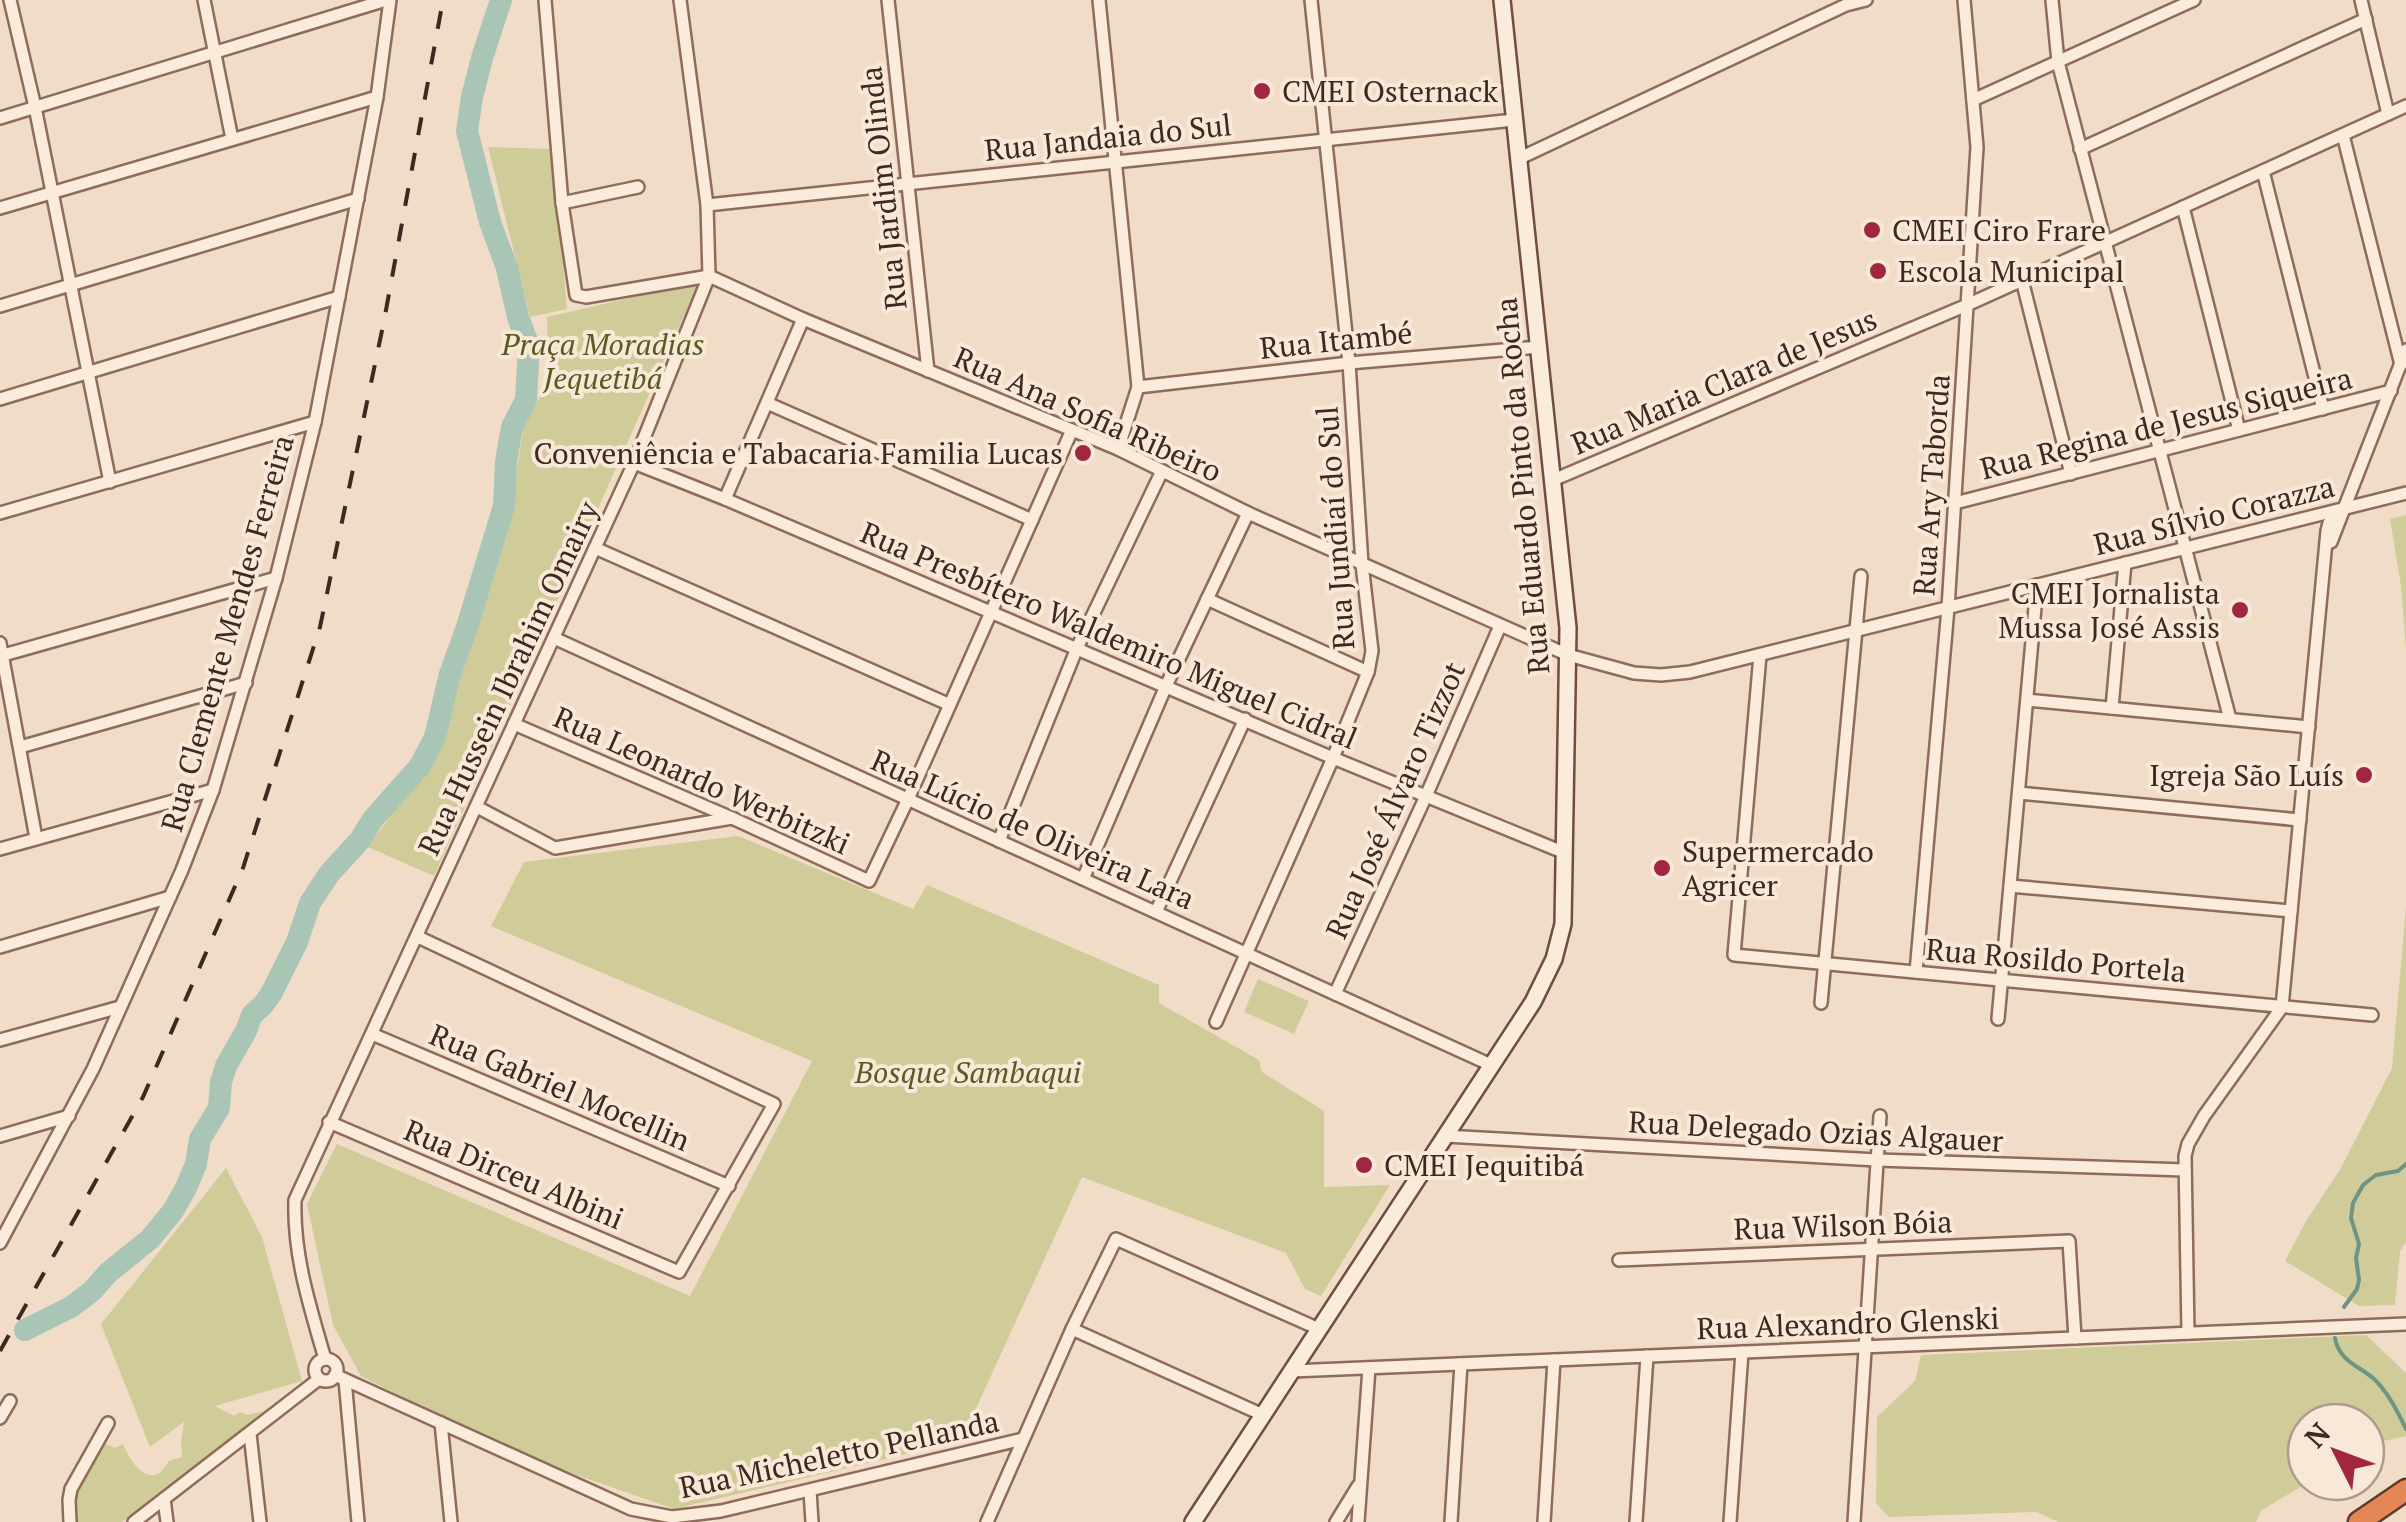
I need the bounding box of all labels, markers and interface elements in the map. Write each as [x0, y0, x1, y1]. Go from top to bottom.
street label: Rua Jardim Olinda [850, 64, 916, 312]
place label: CMEI Osternack [1282, 71, 1499, 111]
marker: CMEI Osternack [1251, 80, 1273, 102]
street label: Rua Jandaia do Sul [983, 104, 1233, 170]
place label: CMEI Ciro Frare [1892, 210, 2106, 250]
marker: CMEI Ciro Frare [1861, 219, 1883, 241]
place label: Escola Municipal [1898, 251, 2124, 291]
marker: Escola Municipal [1867, 260, 1889, 282]
street label: Rua Eduardo Pinto da Rocha [1486, 296, 1558, 676]
street label: Rua Maria Clara de Jesus [1565, 299, 1883, 463]
street label: Rua Itambé [1258, 312, 1414, 368]
park label: Praça Moradias Jequetibá [501, 324, 704, 398]
street label: Rua Ana Sofia Ribeiro [948, 337, 1228, 491]
street label: Rua Regina de Jesus Siqueira [1976, 357, 2356, 489]
street label: Rua Ary Taborda [1903, 373, 1959, 597]
street label: Rua Jundiaí do Sul [1307, 405, 1363, 651]
street label: Rua Clemente Mendes Ferreira [151, 430, 303, 836]
place label: Conveniência e Tabacaria Familia Lucas [534, 433, 1063, 473]
marker: Conveniência e Tabacaria Familia Lucas [1072, 442, 1094, 464]
street label: Rua Sílvio Corazza [2090, 466, 2338, 564]
street label: Rua Hussein Ibrahim Omairy [408, 494, 608, 861]
street label: Rua Presbítero Waldemiro Miguel Cidral [855, 512, 1363, 758]
place label: CMEI Jornalista Mussa José Assis [1998, 573, 2220, 647]
marker: CMEI Jornalista Mussa José Assis [2229, 599, 2251, 621]
street label: Rua José Álvaro Tizzot [1316, 655, 1474, 945]
street label: Rua Leonardo Werbitzki [548, 697, 856, 863]
street label: Rua Lúcio de Oliveira Lara [865, 740, 1201, 918]
place label: Igreja São Luís [2149, 755, 2344, 795]
marker: Igreja São Luís [2353, 764, 2375, 786]
place label: Supermercado Agricer [1682, 831, 1874, 905]
marker: Supermercado Agricer [1651, 857, 1673, 879]
street label: Rua Rosildo Portela [1924, 929, 2188, 991]
street label: Rua Gabriel Mocellin [424, 1014, 696, 1160]
park label: Bosque Sambaqui [854, 1052, 1082, 1092]
street label: Rua Delegado Ozias Algauer [1628, 1101, 2005, 1161]
street label: Rua Dirceu Albini [398, 1110, 630, 1238]
place label: CMEI Jequitibá [1384, 1145, 1584, 1185]
marker: CMEI Jequitibá [1353, 1154, 1375, 1176]
street label: Rua Wilson Bóia [1733, 1201, 1953, 1249]
street label: Rua Alexandro Glenski [1696, 1298, 2000, 1348]
street label: Rua Micheletto Pellanda [676, 1401, 1002, 1507]
north arrow [2286, 1402, 2386, 1502]
text: N [2296, 1415, 2338, 1455]

